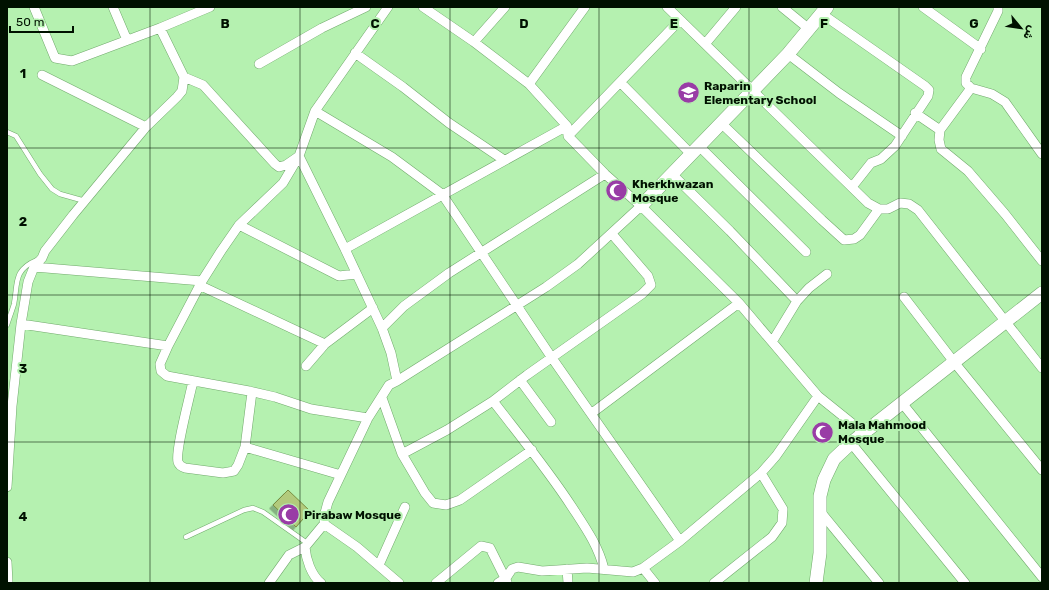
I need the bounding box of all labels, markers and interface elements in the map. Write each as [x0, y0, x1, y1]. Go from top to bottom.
scale bar [10, 8, 73, 34]
north arrow [1001, 8, 1041, 48]
text: 50 m [16, 15, 44, 29]
text: B [220, 16, 230, 31]
text: C [370, 16, 380, 31]
text: D [519, 16, 529, 31]
text: E [670, 16, 678, 31]
text: F [820, 16, 828, 31]
text: G [969, 16, 979, 31]
text: ش [1020, 23, 1038, 42]
text: 1 [20, 66, 26, 81]
place label: Raparin Elementary School [704, 79, 816, 107]
school or university icon: Raparin Elementary School [676, 80, 702, 106]
place label: Kherkhwazan Mosque [632, 177, 714, 205]
mosque icon: Kherkhwazan Mosque [603, 178, 629, 204]
text: 2 [19, 214, 27, 229]
text: 3 [19, 361, 28, 376]
place label: Mala Mahmood Mosque [838, 418, 926, 446]
mosque icon: Mala Mahmood Mosque [809, 419, 835, 445]
mosque icon: Pirabaw Mosque [275, 502, 301, 528]
place label: Pirabaw Mosque [304, 508, 401, 522]
text: 4 [19, 509, 28, 524]

